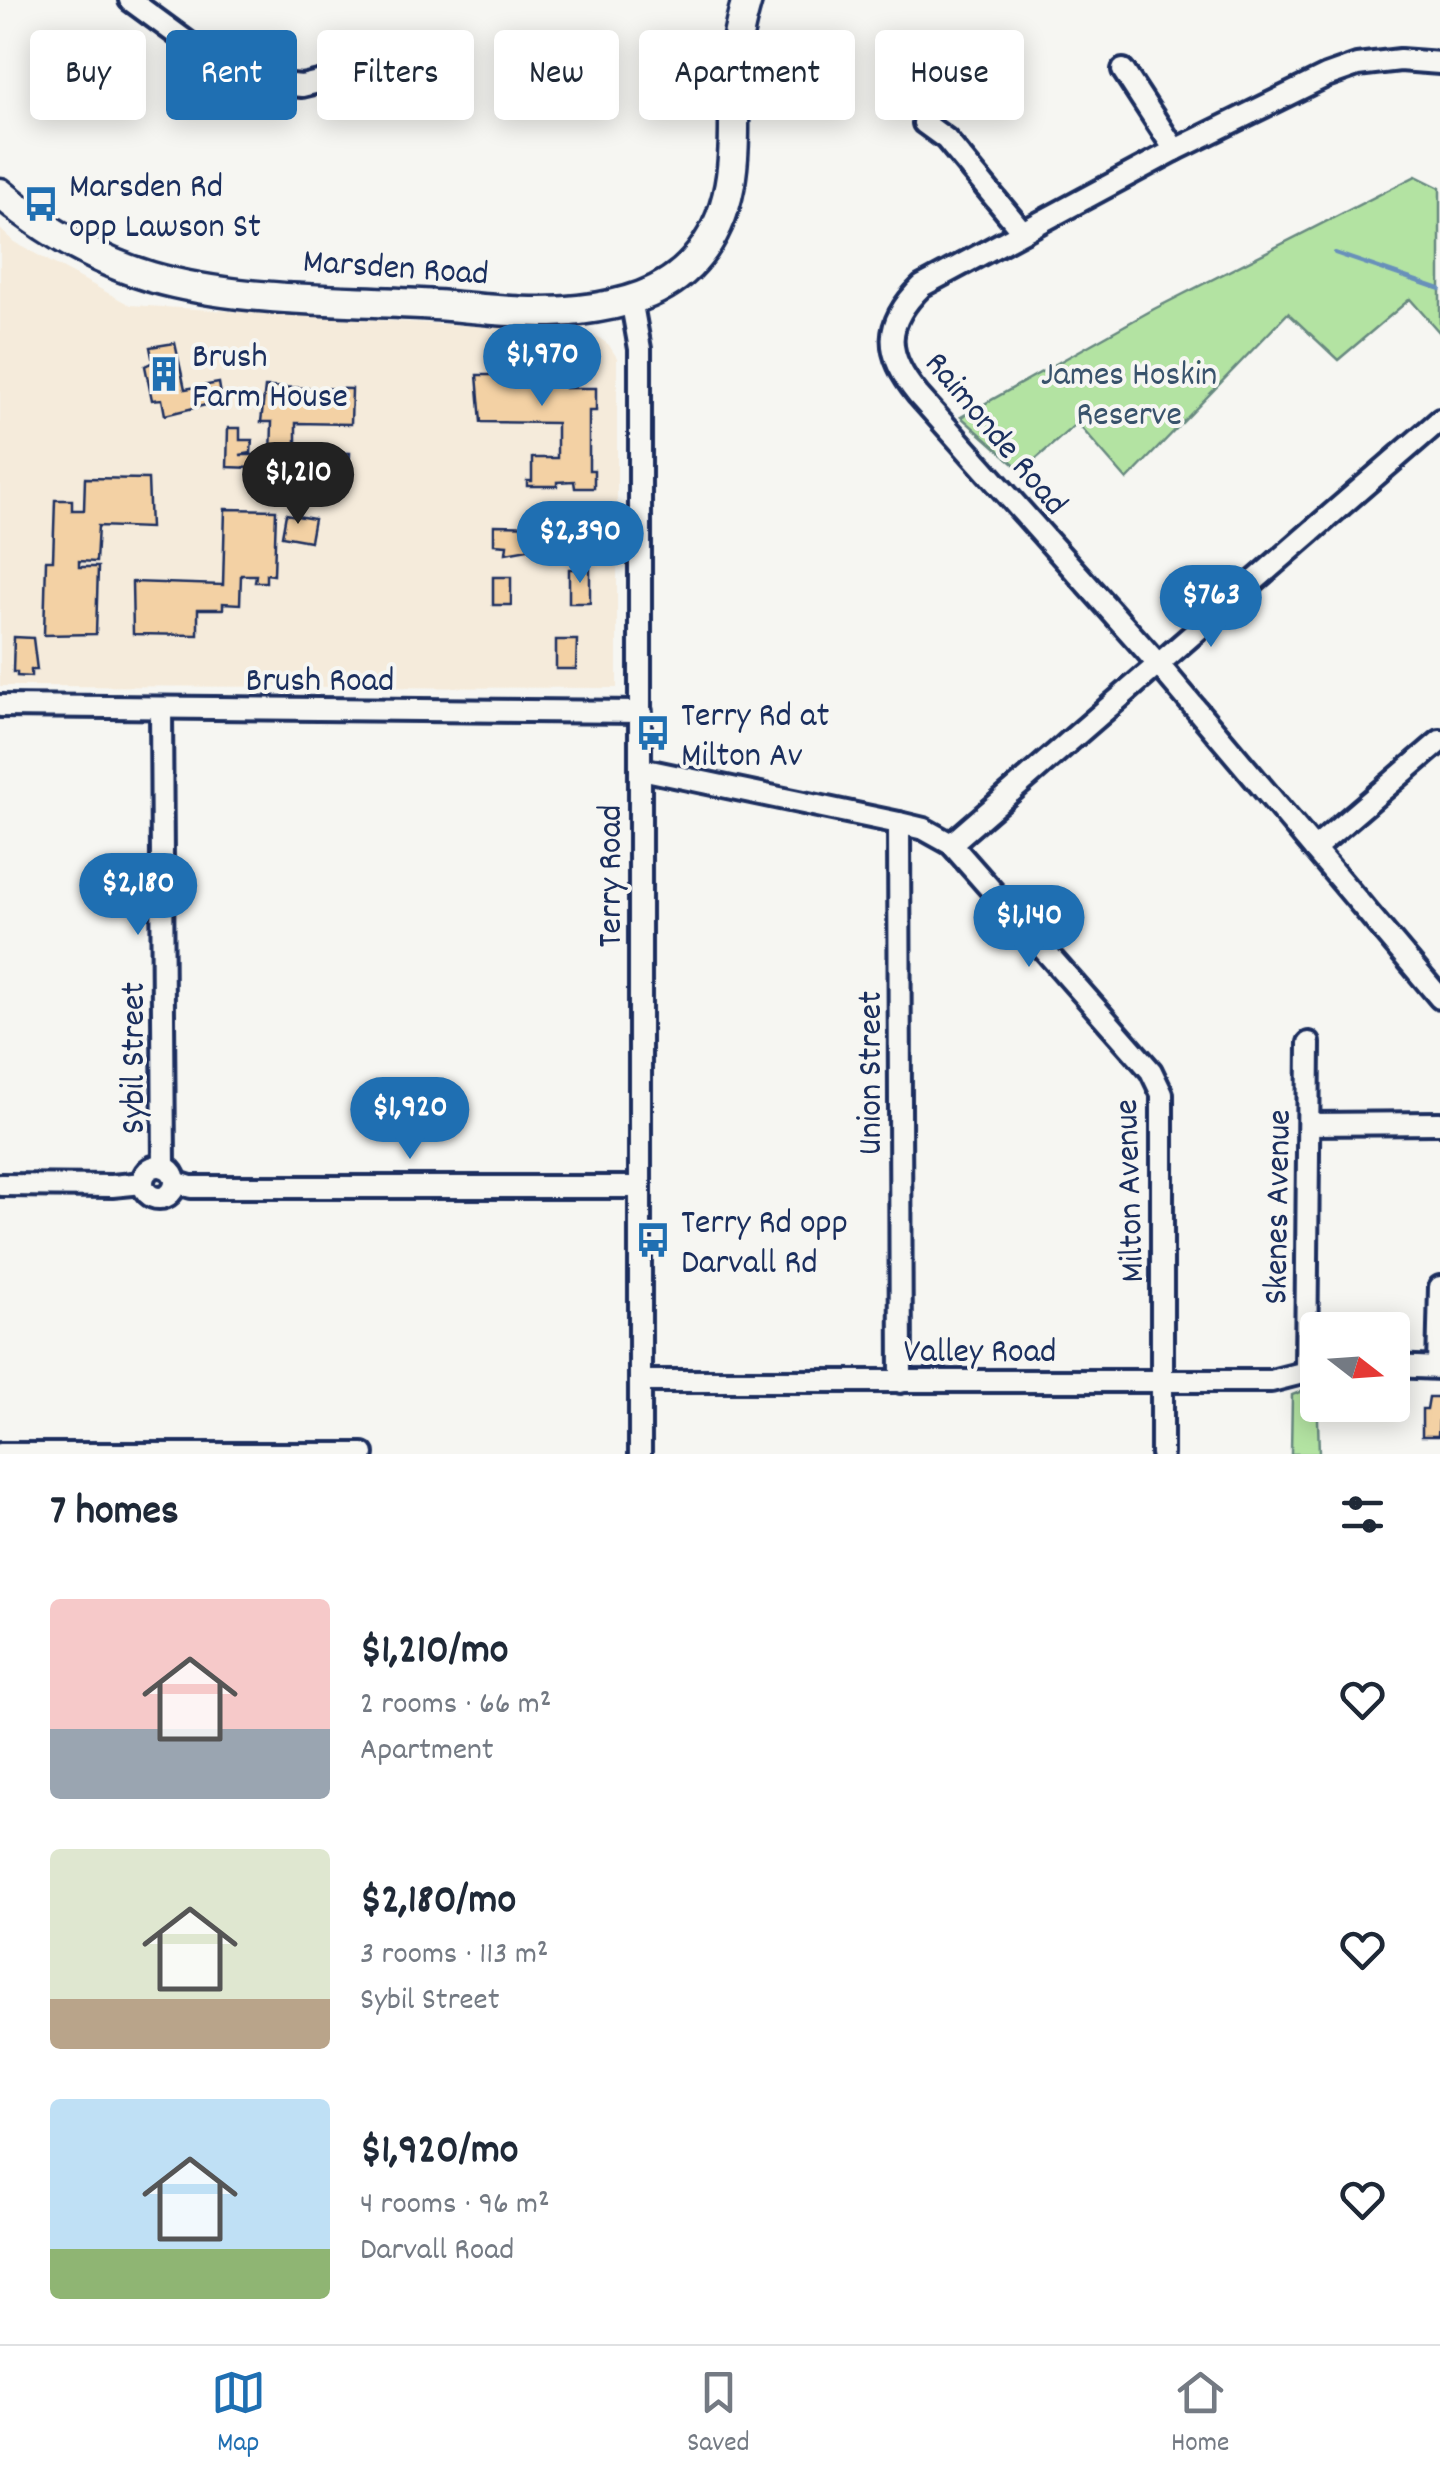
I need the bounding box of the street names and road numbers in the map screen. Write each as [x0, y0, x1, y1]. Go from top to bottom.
street label: Marsden Road [301, 239, 490, 301]
street label: Raimonde Road [910, 342, 1078, 528]
street label: Brush Road [246, 658, 394, 708]
street label: Terry Road [588, 804, 638, 948]
street label: Sybil Street [111, 982, 161, 1134]
street label: Union Street [848, 991, 898, 1155]
street label: Milton Avenue [1104, 1098, 1160, 1283]
street label: Skenes Avenue [1253, 1109, 1307, 1305]
street label: Valley Road [904, 1329, 1056, 1379]

